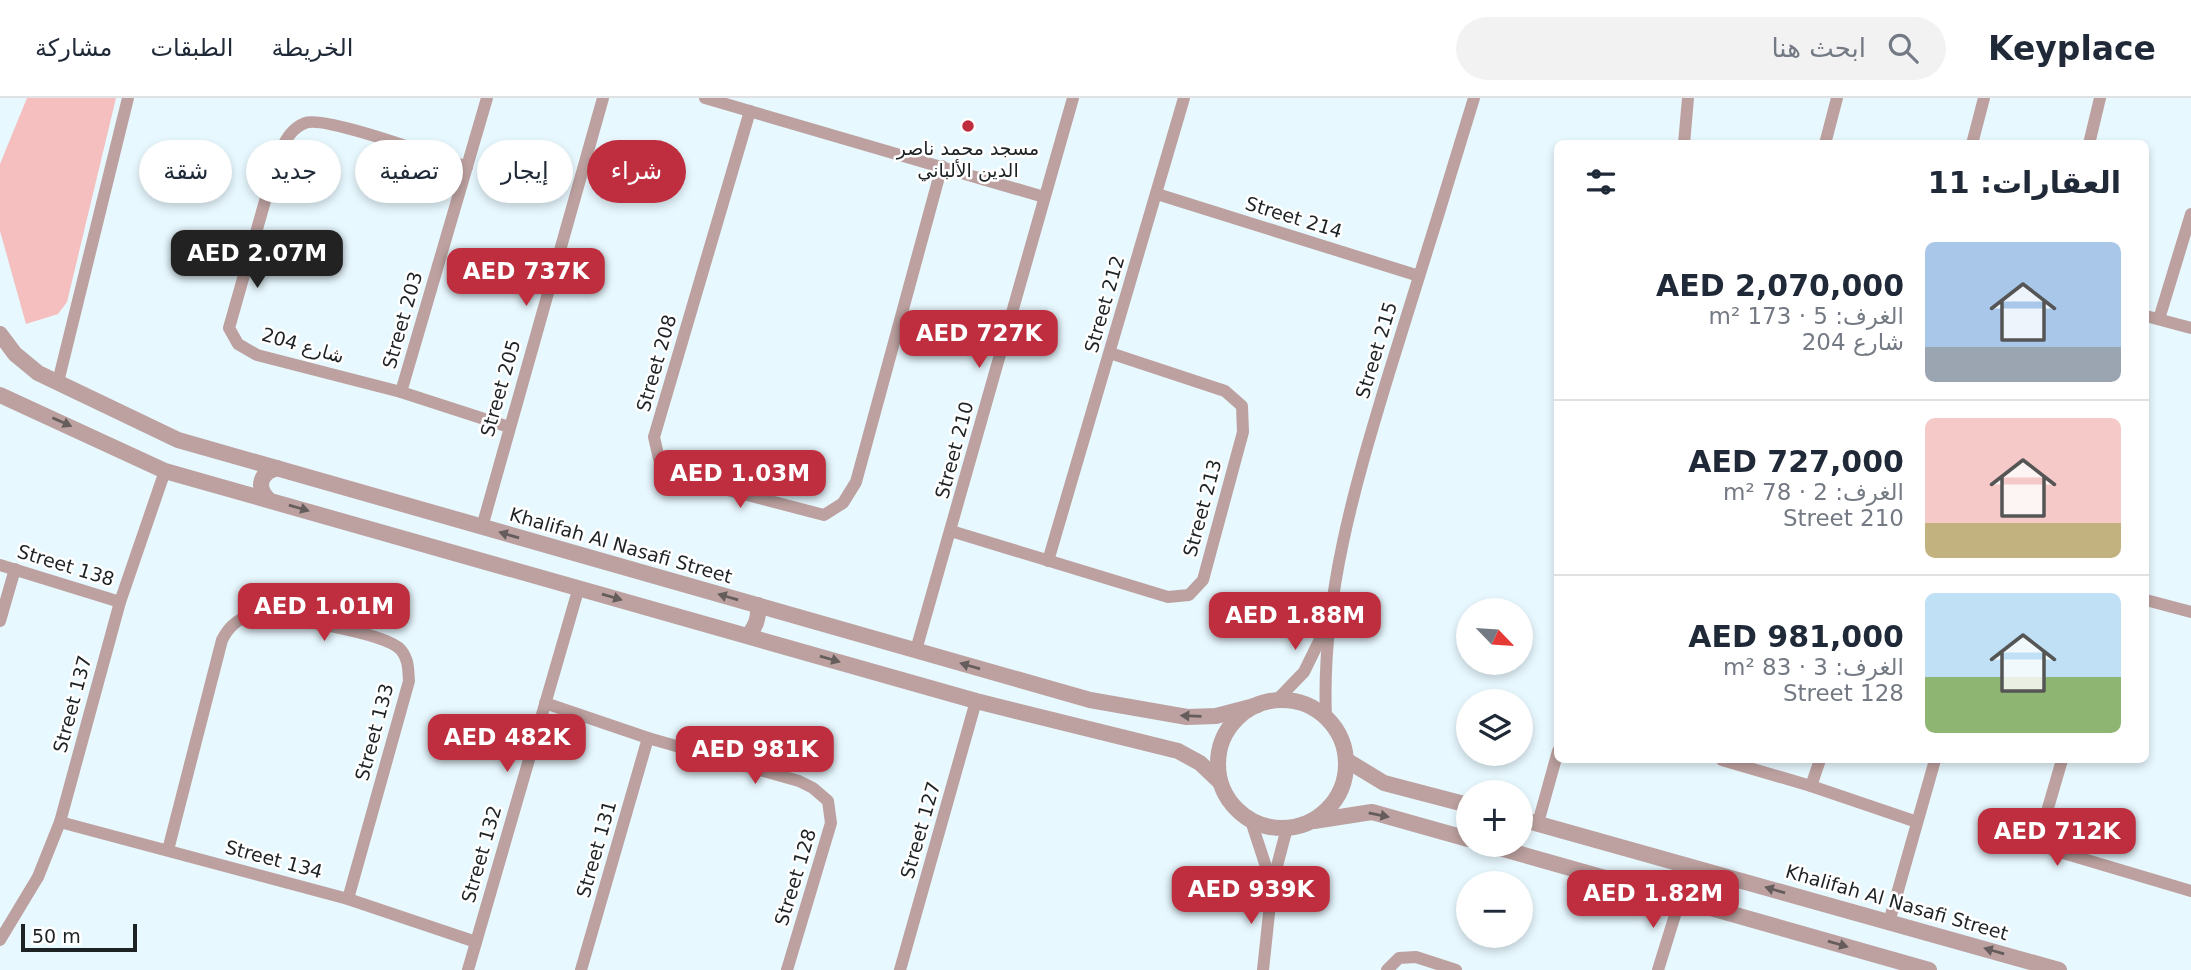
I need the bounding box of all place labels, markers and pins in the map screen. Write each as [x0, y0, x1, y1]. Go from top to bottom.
marker: مسجد محمد ناصر الدين الألباني [960, 118, 976, 134]
place label: مسجد محمد ناصر الدين الألباني [896, 137, 1039, 182]
pin: AED 2.07M [177, 230, 337, 290]
pin: AED 737K [454, 248, 598, 308]
pin: AED 727K [907, 310, 1051, 370]
pin: AED 1.03M [660, 450, 820, 510]
pin: AED 1.01M [244, 584, 404, 643]
pin: AED 1.88M [1215, 592, 1375, 652]
pin: AED 482K [435, 714, 579, 774]
pin: AED 981K [683, 726, 827, 786]
pin: AED 712K [1985, 808, 2129, 868]
pin: AED 939K [1179, 866, 1323, 926]
pin: AED 1.82M [1573, 870, 1733, 930]

